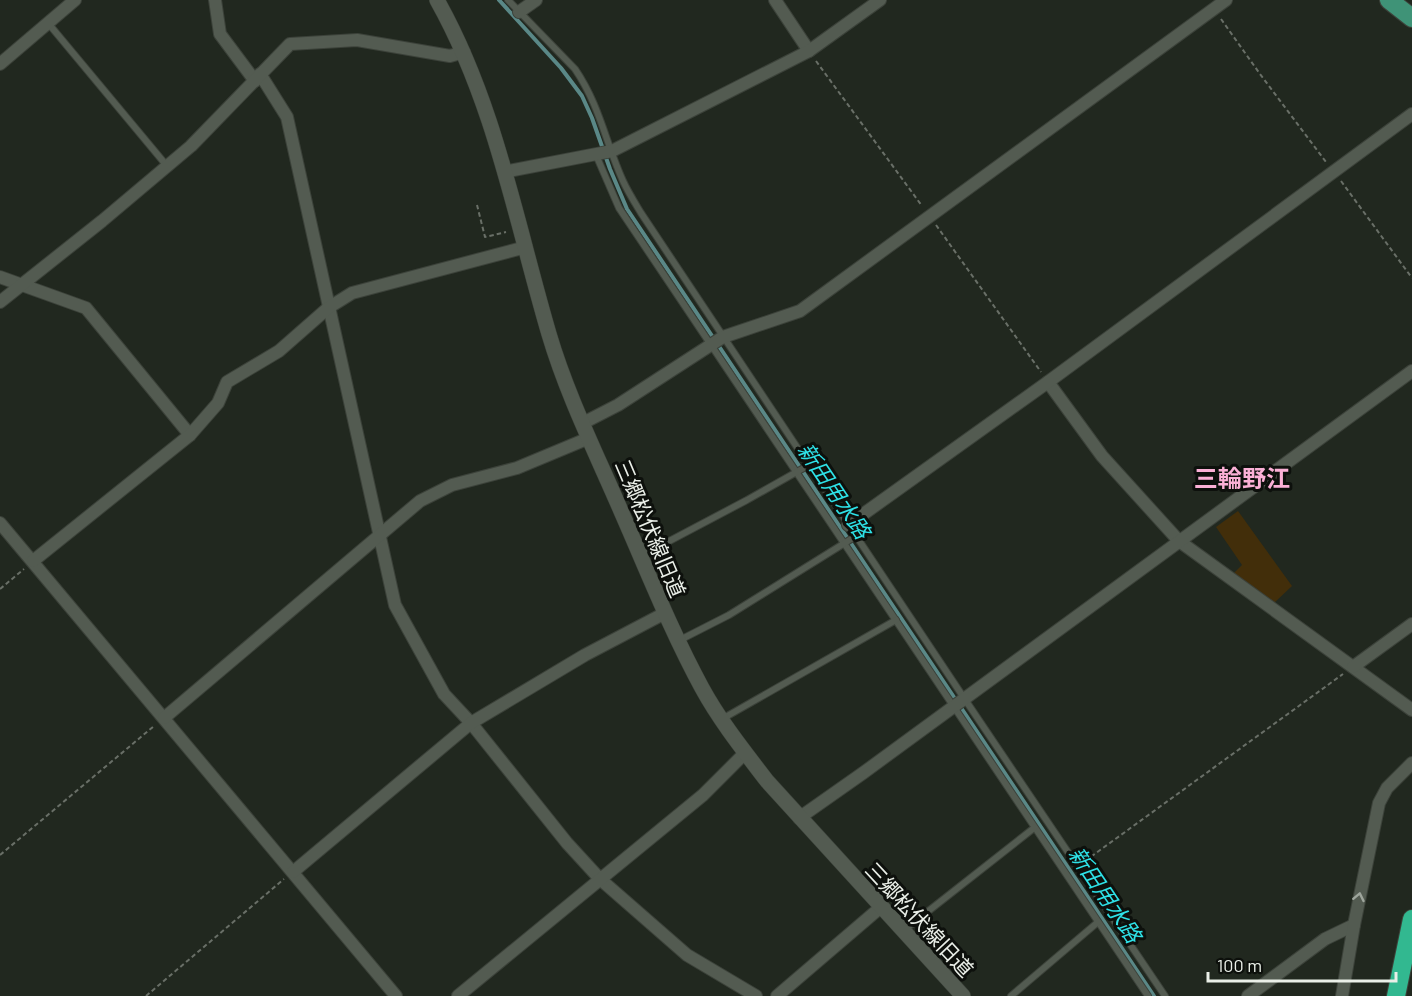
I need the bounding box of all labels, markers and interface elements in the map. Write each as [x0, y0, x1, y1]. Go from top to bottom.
water label: 新田用水路 [793, 437, 878, 545]
street label: 三郷松伏線旧道 [611, 455, 691, 601]
district label: 三輪野江 [1194, 463, 1290, 492]
water label: 新田用水路 [1064, 841, 1149, 949]
street label: 三郷松伏線旧道 [861, 857, 979, 981]
one-way arrow [1352, 892, 1365, 902]
scale bar [1208, 945, 1396, 983]
text: 100 m [1217, 954, 1262, 976]

